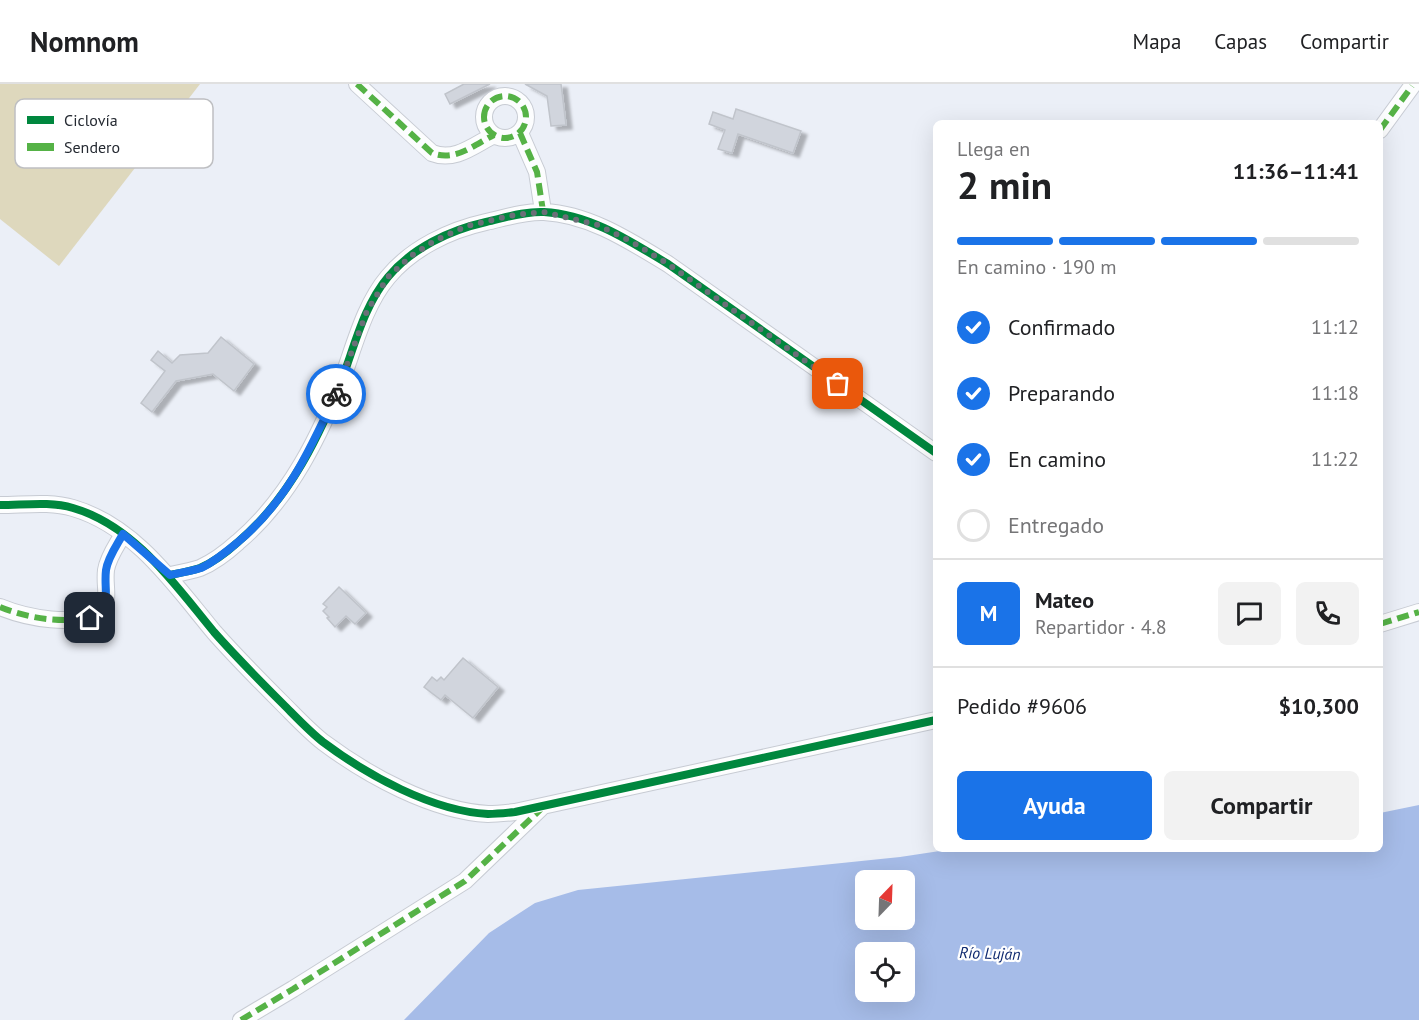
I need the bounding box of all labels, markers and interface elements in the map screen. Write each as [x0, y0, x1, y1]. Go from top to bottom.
text: Nomnom [30, 23, 139, 60]
text: Mapa [1133, 28, 1181, 55]
text: Capas [1214, 28, 1267, 55]
text: Compartir [1300, 28, 1389, 55]
legend [15, 99, 213, 168]
text: Ciclovía [64, 110, 118, 130]
text: Llega en [957, 136, 1030, 162]
text: Sendero [64, 137, 120, 157]
text: 11:36–11:41 [1233, 157, 1359, 185]
text: 2 min [957, 159, 1052, 210]
text: En camino · 190 m [957, 254, 1117, 280]
icon: check [957, 311, 990, 344]
text: Confirmado [1008, 313, 1115, 341]
text: 11:12 [1311, 314, 1359, 340]
pin [812, 358, 863, 409]
courier [306, 364, 366, 424]
icon: bag [821, 367, 854, 400]
icon: check [957, 377, 990, 410]
icon: bike [320, 378, 353, 411]
text: Preparando [1008, 379, 1115, 407]
text: 11:18 [1311, 380, 1359, 406]
icon: check [957, 443, 990, 476]
text: En camino [1008, 445, 1106, 473]
text: 11:22 [1311, 446, 1359, 472]
text: Entregado [1008, 511, 1104, 539]
button: chat [1218, 582, 1281, 645]
button: phone [1296, 582, 1359, 645]
text: Mateo [1035, 586, 1094, 614]
pin [64, 592, 115, 643]
text: M [980, 599, 997, 627]
icon: home [73, 601, 106, 634]
text: Repartidor · 4.8 [1035, 614, 1167, 640]
text: Pedido #9606 [957, 692, 1087, 720]
text: $10,300 [1279, 692, 1359, 720]
button: Ayuda [957, 771, 1152, 840]
button: Compartir [1164, 771, 1359, 840]
north arrow [855, 870, 915, 930]
map controls [855, 870, 915, 1002]
button: locate [855, 942, 915, 1002]
water label: Río Luján [959, 942, 1021, 964]

